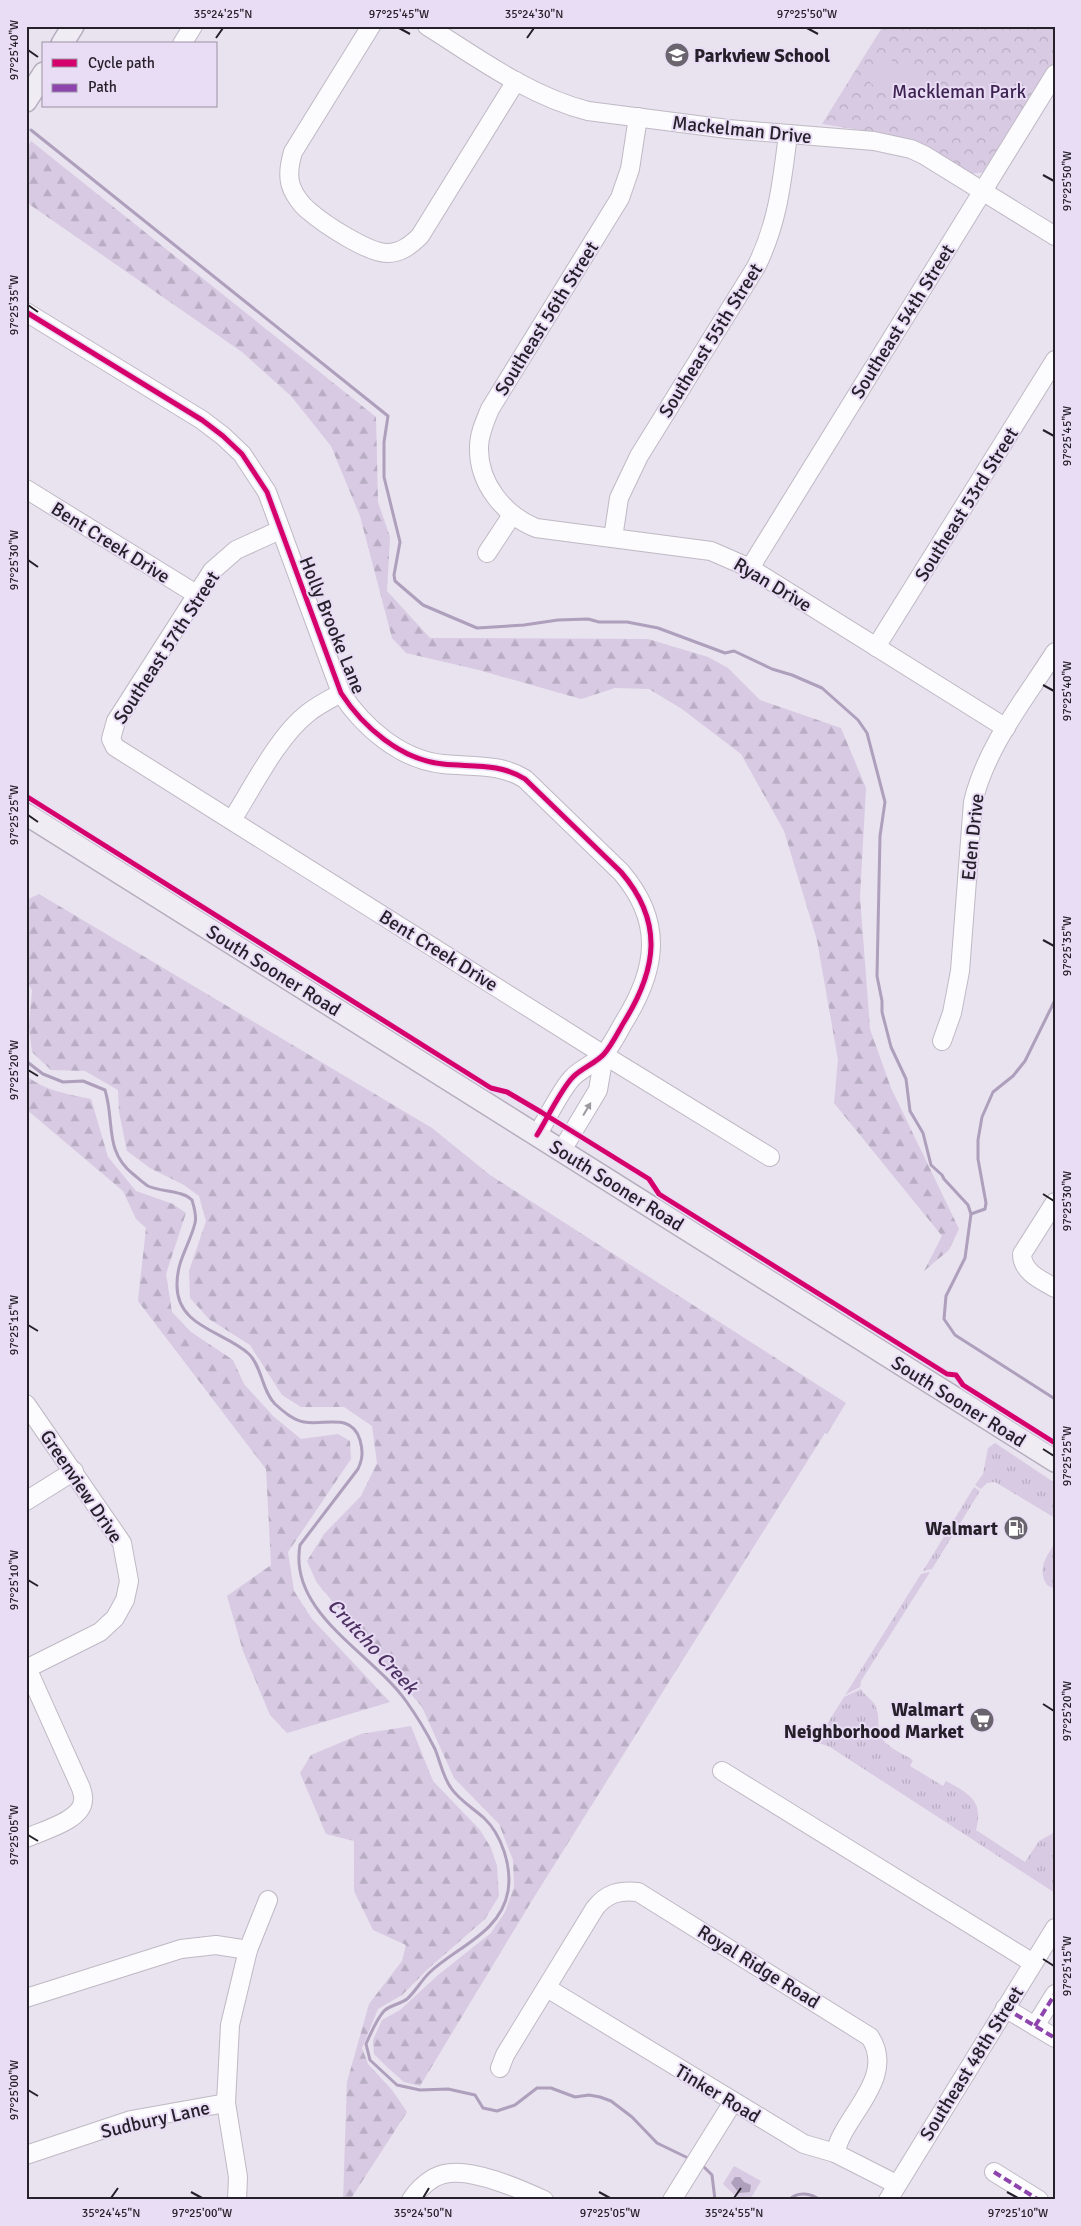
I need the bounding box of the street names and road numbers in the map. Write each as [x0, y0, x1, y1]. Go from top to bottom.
street label: Mackelman Drive [671, 111, 813, 149]
street label: Southeast 56th Street [490, 237, 604, 400]
street label: Southeast 54th Street [846, 240, 960, 403]
street label: Southeast 55th Street [654, 259, 768, 422]
street label: Southeast 53rd Street [910, 423, 1024, 586]
street label: Bent Creek Drive [47, 497, 174, 589]
street label: Ryan Drive [729, 552, 816, 617]
street label: Holly Brooke Lane [294, 553, 371, 698]
street label: Southeast 57th Street [108, 566, 225, 728]
street label: Eden Drive [957, 793, 989, 882]
street label: Bent Creek Drive [375, 905, 502, 997]
street label: South Sooner Road [202, 920, 345, 1022]
street label: South Sooner Road [545, 1135, 688, 1237]
street label: South Sooner Road [887, 1351, 1030, 1453]
street label: Greenview Drive [35, 1425, 128, 1548]
street label: Royal Ridge Road [693, 1920, 824, 2014]
street label: Southeast 48th Street [915, 1982, 1029, 2145]
street label: Tinker Road [670, 2059, 765, 2129]
street label: Sudbury Lane [98, 2096, 212, 2144]

